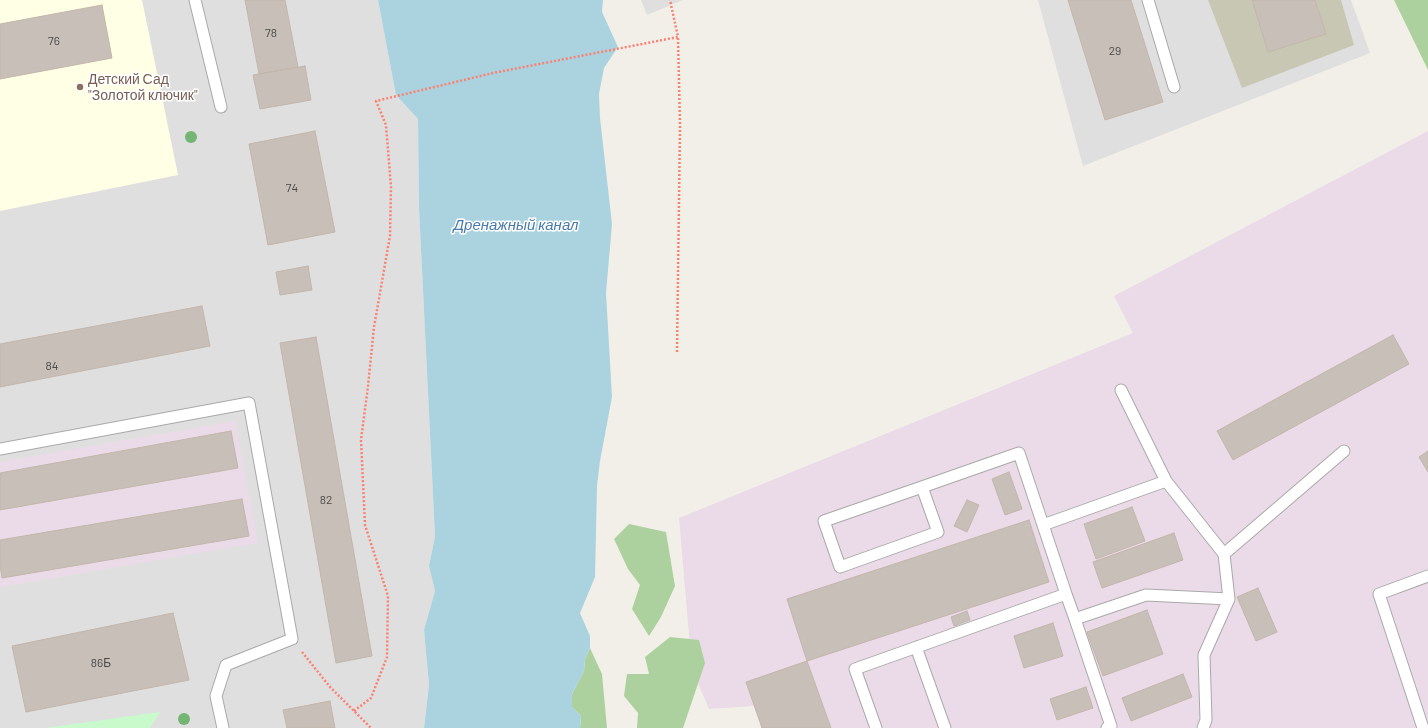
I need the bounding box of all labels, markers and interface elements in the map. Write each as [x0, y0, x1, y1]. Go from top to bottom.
house number: 78 [265, 26, 277, 40]
house number: 76 [48, 34, 60, 48]
house number: 29 [1109, 44, 1121, 58]
place label: Детский Сад "Золотой ключик" [88, 71, 198, 104]
marker: Детский Сад "Золотой ключик" [75, 82, 85, 92]
house number: 74 [286, 181, 298, 195]
water label: Дренажный канал [453, 216, 579, 234]
house number: 84 [46, 359, 58, 373]
house number: 82 [320, 493, 332, 507]
house number: 86Б [91, 656, 111, 670]

